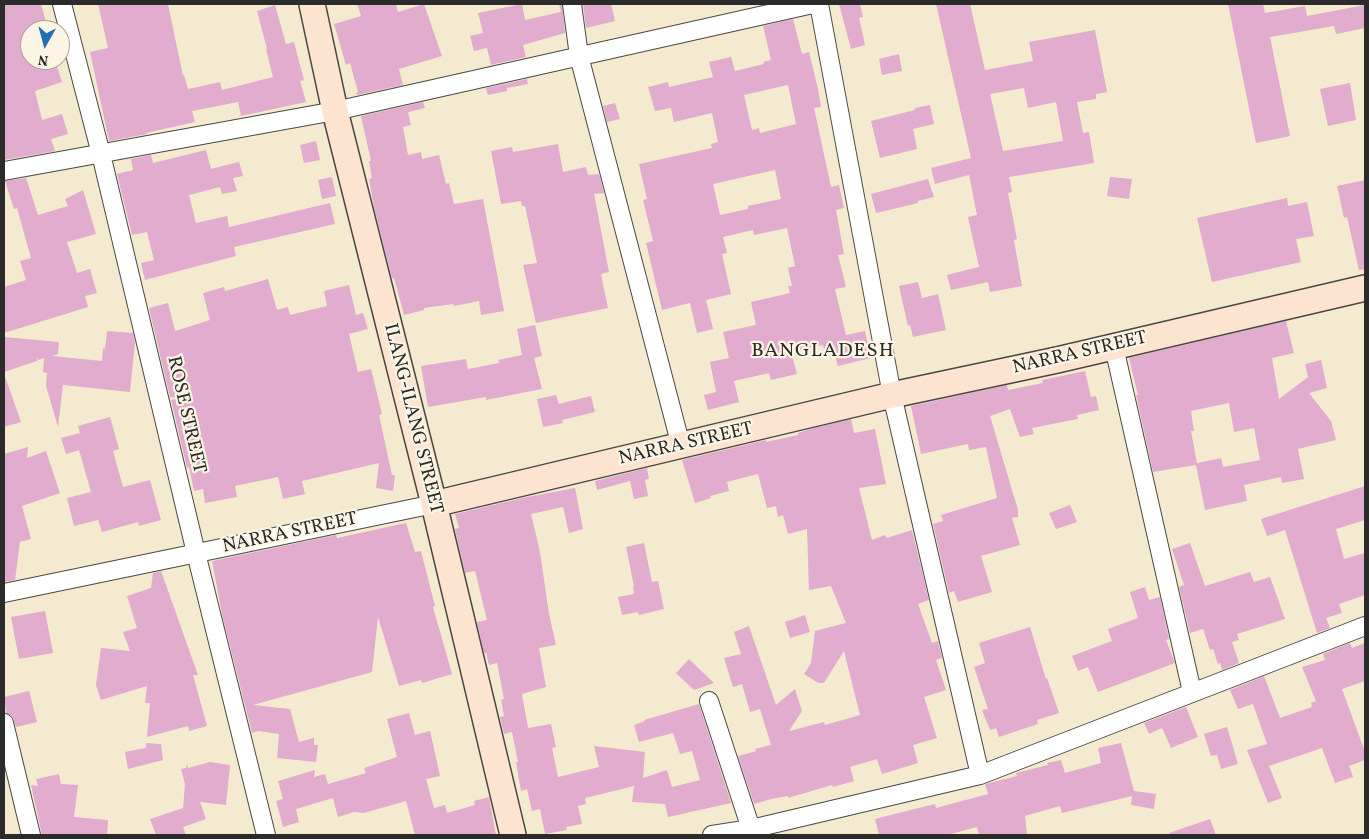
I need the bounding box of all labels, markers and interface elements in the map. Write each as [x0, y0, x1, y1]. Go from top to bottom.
north arrow [20, 20, 70, 70]
text: N [37, 49, 49, 69]
street label: ILANG-ILANG STREET [377, 321, 447, 517]
street label: NARRA STREET [1011, 327, 1149, 381]
district label: BANGLADESH [750, 340, 896, 364]
street label: ROSE STREET [160, 354, 210, 476]
street label: NARRA STREET [617, 418, 755, 472]
street label: NARRA STREET [221, 509, 359, 559]

